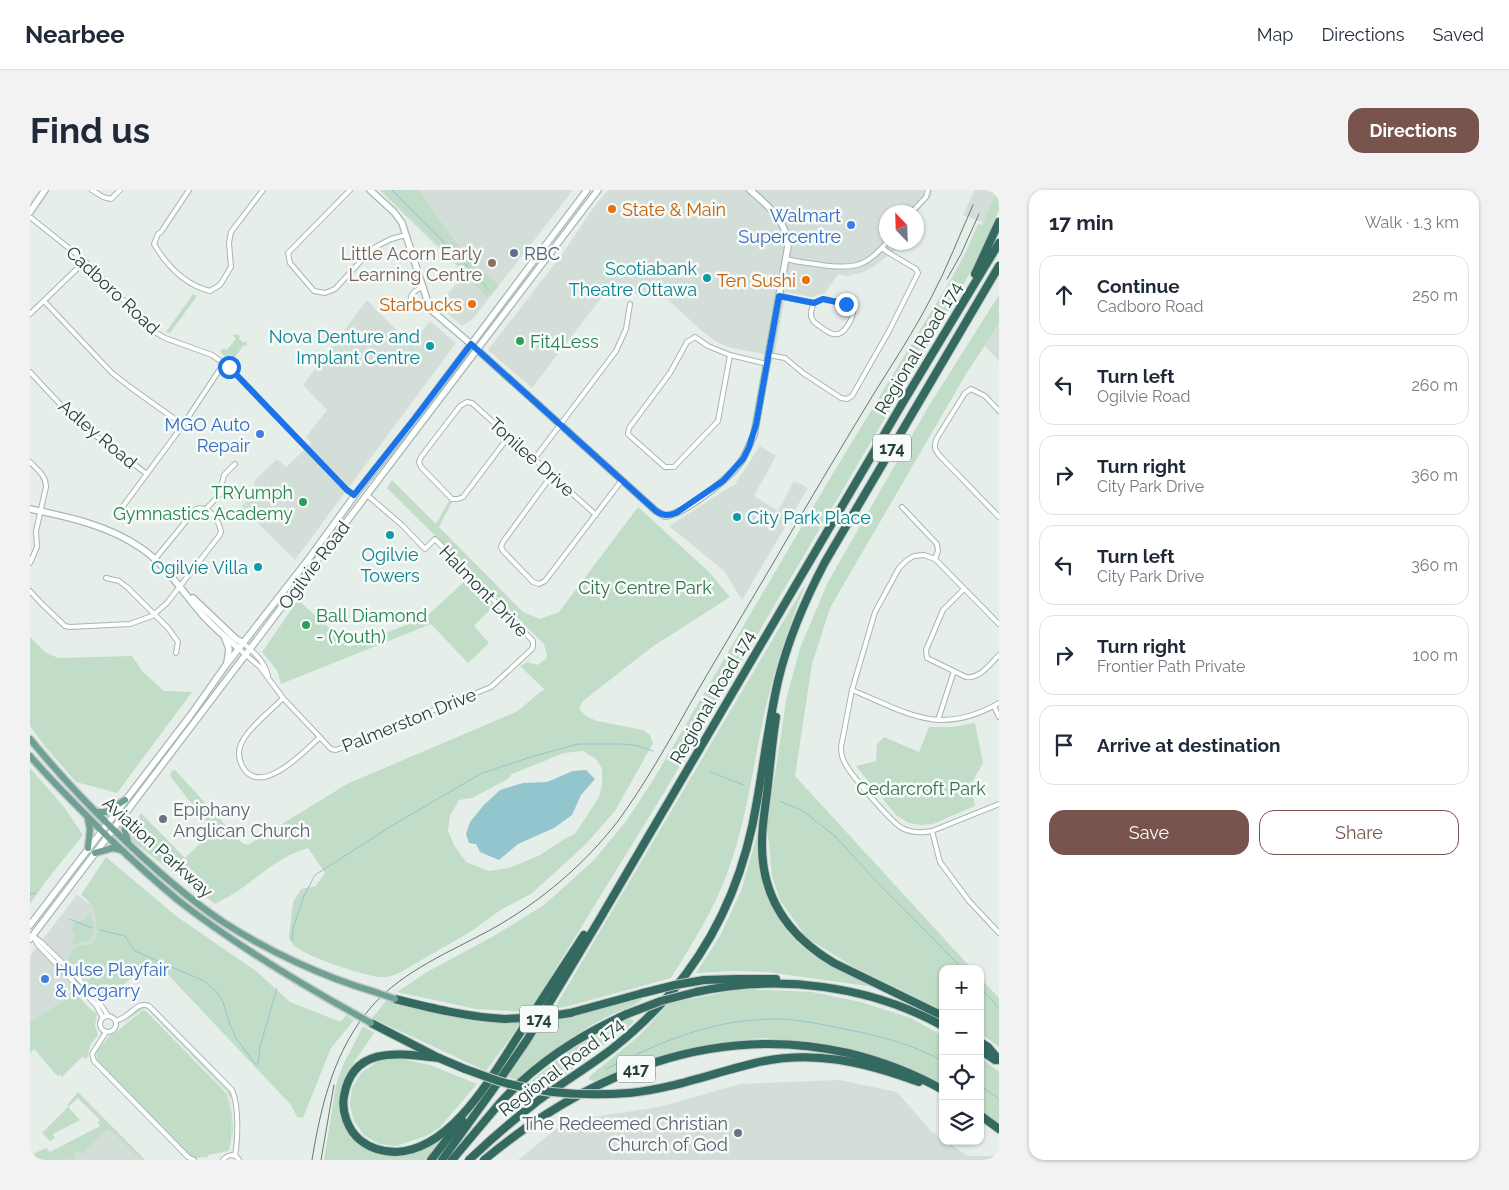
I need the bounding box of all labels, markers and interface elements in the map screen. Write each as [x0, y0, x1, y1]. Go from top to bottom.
text: Nearbee [25, 20, 125, 49]
text: Map [1257, 24, 1293, 45]
text: Directions [1321, 24, 1405, 45]
text: Saved [1433, 24, 1484, 45]
button: Directions [1348, 108, 1479, 153]
text: Find us [30, 110, 150, 151]
place label: State & Main [622, 199, 726, 220]
marker: State & Main [606, 203, 618, 215]
place label: Walmart Supercentre [738, 205, 841, 247]
north arrow [879, 205, 924, 250]
text: 17 min [1049, 210, 1114, 235]
text: Walk · 1.3 km [1365, 213, 1459, 232]
marker: Walmart Supercentre [845, 219, 857, 231]
street label: Cadboro Road [62, 242, 164, 338]
place label: Little Acorn Early Learning Centre [341, 243, 482, 285]
place label: RBC [524, 243, 560, 264]
marker: RBC [508, 247, 520, 259]
marker: Little Acorn Early Learning Centre [486, 257, 498, 269]
place label: Scotiabank Theatre Ottawa [569, 258, 697, 300]
place label: Ten Sushi [717, 270, 796, 291]
marker: Scotiabank Theatre Ottawa [701, 272, 713, 284]
marker: Ten Sushi [800, 274, 812, 286]
text: Continue [1097, 275, 1180, 297]
street label: Regional Road 174 [870, 278, 966, 418]
icon: ahead [1050, 281, 1078, 309]
text: 250 m [1412, 286, 1458, 305]
route end [835, 293, 858, 316]
place label: Starbucks [379, 294, 462, 315]
text: Cadboro Road [1097, 297, 1203, 316]
marker: Starbucks [466, 298, 478, 310]
place label: Nova Denture and Implant Centre [269, 326, 420, 368]
place label: Fit4Less [530, 331, 599, 352]
marker: Fit4Less [514, 335, 526, 347]
marker: Nova Denture and Implant Centre [424, 340, 436, 352]
route start [218, 356, 241, 379]
text: Turn left [1097, 365, 1174, 387]
icon: left [1050, 371, 1078, 399]
text: 260 m [1411, 376, 1458, 395]
text: Ogilvie Road [1097, 387, 1190, 406]
street label: Adley Road [55, 395, 141, 473]
street label: Tonilee Drive [485, 413, 579, 501]
place label: MGO Auto Repair [165, 414, 251, 456]
marker: MGO Auto Repair [254, 428, 266, 440]
road number: 174 [873, 434, 911, 462]
text: Turn right [1097, 455, 1186, 477]
icon: right [1050, 461, 1078, 489]
text: 360 m [1411, 466, 1458, 485]
text: City Park Drive [1097, 477, 1204, 496]
place label: TRYumph Gymnastics Academy [113, 482, 293, 524]
marker: TRYumph Gymnastics Academy [297, 496, 309, 508]
place label: City Park Place [747, 507, 871, 528]
marker: City Park Place [731, 511, 743, 523]
street label: Ogilvie Road [274, 517, 354, 613]
marker: Ogilvie Towers [384, 529, 396, 541]
street label: Halmont Drive [435, 541, 533, 641]
place label: Ogilvie Towers [360, 544, 420, 586]
text: Turn left [1097, 545, 1174, 567]
icon: left [1050, 551, 1078, 579]
text: 360 m [1411, 556, 1458, 575]
place label: Ogilvie Villa [151, 557, 248, 578]
marker: Ogilvie Villa [252, 561, 264, 573]
text: City Park Drive [1097, 567, 1204, 586]
park label: City Centre Park [578, 577, 712, 598]
place label: Ball Diamond - (Youth) [316, 605, 427, 647]
marker: Ball Diamond - (Youth) [300, 619, 312, 631]
street label: Regional Road 174 [665, 626, 759, 768]
text: Turn right [1097, 635, 1186, 657]
icon: right [1050, 641, 1078, 669]
text: 100 m [1413, 646, 1458, 665]
text: Frontier Path Private [1097, 657, 1245, 676]
street label: Palmerston Drive [339, 683, 479, 756]
icon: arrive [1050, 731, 1078, 759]
text: Arrive at destination [1097, 734, 1281, 756]
park label: Cedarcroft Park [856, 778, 986, 799]
street label: Aviation Parkway [99, 792, 218, 902]
place label: Epiphany Anglican Church [173, 799, 310, 841]
button: Save [1049, 810, 1249, 855]
button: Share [1259, 810, 1459, 855]
marker: Epiphany Anglican Church [157, 813, 169, 825]
place label: Hulse Playfair & Mcgarry [55, 959, 170, 1001]
map controls [939, 965, 984, 1145]
button: + [939, 965, 984, 1010]
marker: Hulse Playfair & Mcgarry [39, 973, 51, 985]
road number: 174 [520, 1006, 558, 1032]
button: − [939, 1010, 984, 1055]
street label: Regional Road 174 [494, 1013, 628, 1121]
button: locate [939, 1055, 984, 1100]
road number: 417 [617, 1056, 655, 1082]
button: layers [939, 1100, 984, 1145]
place label: The Redeemed Christian Church of God [522, 1113, 728, 1155]
marker: The Redeemed Christian Church of God [732, 1127, 744, 1139]

